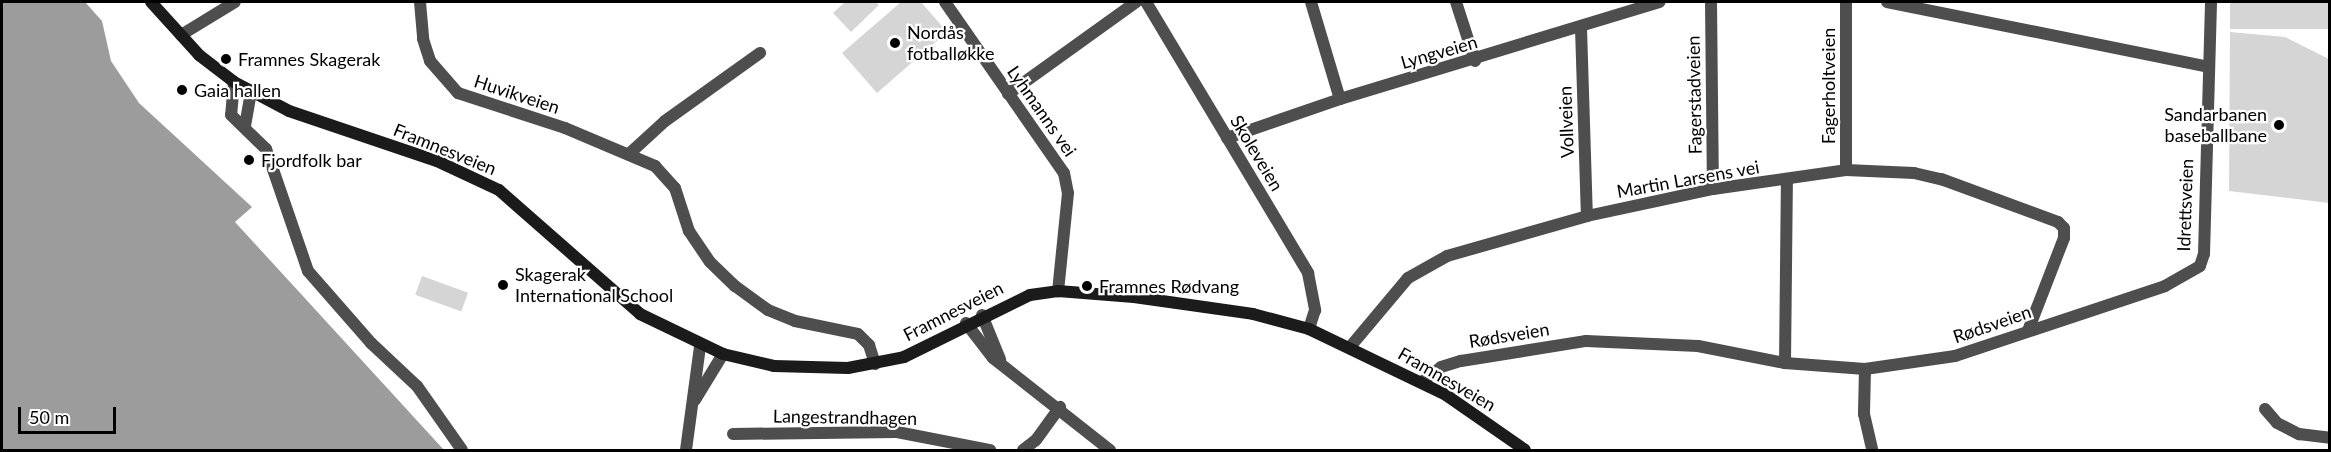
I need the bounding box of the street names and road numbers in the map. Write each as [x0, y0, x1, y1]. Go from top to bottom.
street label: Fagerholtveien [1817, 28, 1839, 144]
street label: Lyngveien [1398, 31, 1480, 73]
street label: Fagerstadveien [1682, 35, 1706, 155]
street label: Lyhmanns vei [1003, 61, 1081, 161]
street label: Huvikveien [471, 70, 563, 118]
street label: Vollveien [1554, 86, 1578, 158]
street label: Skoleveien [1226, 111, 1288, 195]
street label: Framnesveien [390, 119, 500, 179]
street label: Martin Larsens vei [1615, 156, 1761, 202]
street label: Idrettsveien [2173, 158, 2197, 252]
street label: Framnesveien [899, 277, 1007, 345]
street label: Rødsveien [1950, 301, 2034, 347]
street label: Rødsveien [1467, 318, 1551, 352]
street label: Framnesveien [1394, 342, 1500, 416]
street label: Langestrandhagen [773, 405, 917, 429]

